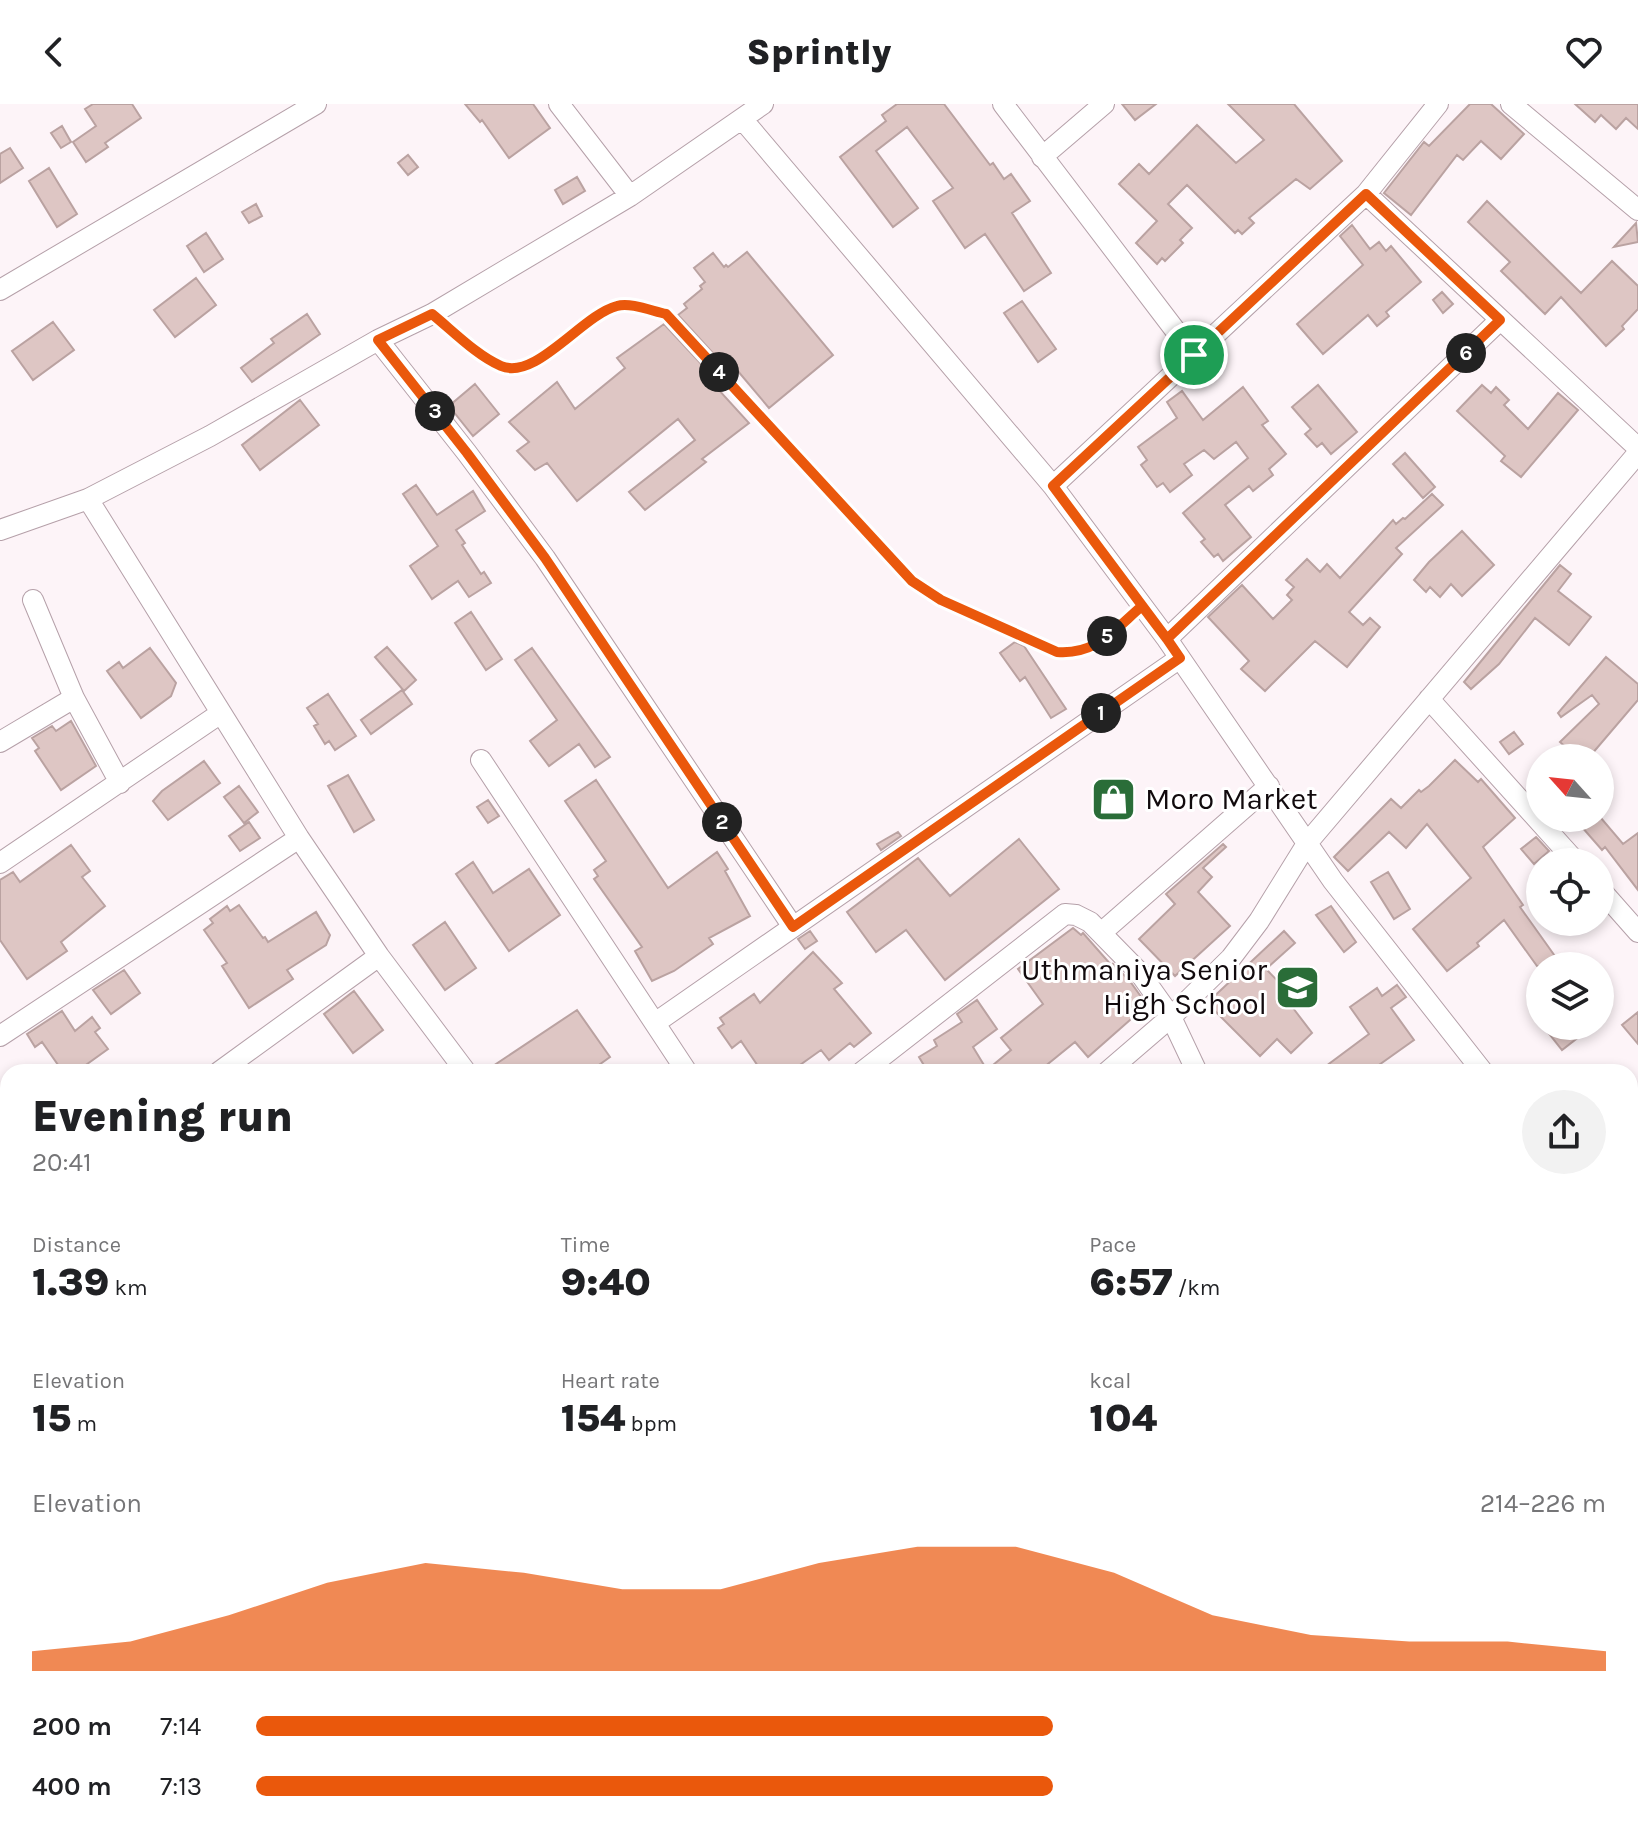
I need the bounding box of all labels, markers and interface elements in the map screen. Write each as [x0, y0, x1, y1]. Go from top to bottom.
icon: back [32, 30, 76, 74]
icon: heart [1562, 30, 1606, 74]
text: Sprintly [747, 31, 891, 73]
pin [1160, 321, 1228, 389]
icon: arrive [1172, 333, 1216, 377]
pin: 6 [1446, 333, 1486, 373]
text: 6 [1459, 340, 1473, 366]
pin: 4 [699, 352, 739, 392]
text: 4 [712, 359, 726, 385]
pin: 3 [415, 391, 455, 431]
text: 3 [428, 398, 442, 424]
pin: 5 [1087, 616, 1127, 656]
text: 5 [1101, 623, 1113, 649]
pin: 1 [1081, 693, 1121, 733]
text: 1 [1097, 700, 1105, 726]
north arrow [1526, 744, 1614, 832]
map controls [1526, 744, 1614, 1040]
shop icon: Moro Market [1090, 775, 1138, 823]
place label: Moro Market [1145, 781, 1318, 817]
pin: 2 [702, 802, 742, 842]
text: 2 [715, 809, 729, 835]
button: locate [1526, 848, 1614, 936]
place label: Uthmaniya Senior High School [1021, 952, 1267, 1022]
button: layers [1526, 952, 1614, 1040]
school or university icon: Uthmaniya Senior High School [1274, 963, 1322, 1011]
button: share [1522, 1090, 1606, 1174]
text: Evening run [32, 1091, 293, 1142]
text: 20:41 [32, 1147, 92, 1178]
text: Distance [32, 1232, 121, 1258]
text: Time [561, 1232, 610, 1258]
text: Pace [1089, 1232, 1136, 1258]
text: 1.39 [32, 1258, 109, 1305]
text: 9:40 [561, 1258, 651, 1305]
text: 6:57 [1089, 1258, 1173, 1305]
text: km [109, 1275, 148, 1301]
text: /km [1173, 1275, 1220, 1301]
text: Elevation [32, 1368, 125, 1394]
text: Heart rate [561, 1368, 660, 1394]
text: kcal [1089, 1368, 1131, 1394]
text: 15 [32, 1394, 71, 1441]
text: 154 [561, 1394, 625, 1441]
text: 104 [1089, 1394, 1157, 1441]
text: m [71, 1411, 97, 1437]
text: bpm [625, 1411, 677, 1437]
text: Elevation [32, 1488, 142, 1519]
text: 214–226 m [1480, 1488, 1606, 1519]
text: 200 m [32, 1711, 112, 1742]
text: 7:14 [160, 1711, 201, 1742]
text: 400 m [32, 1771, 112, 1802]
text: 7:13 [160, 1771, 202, 1802]

